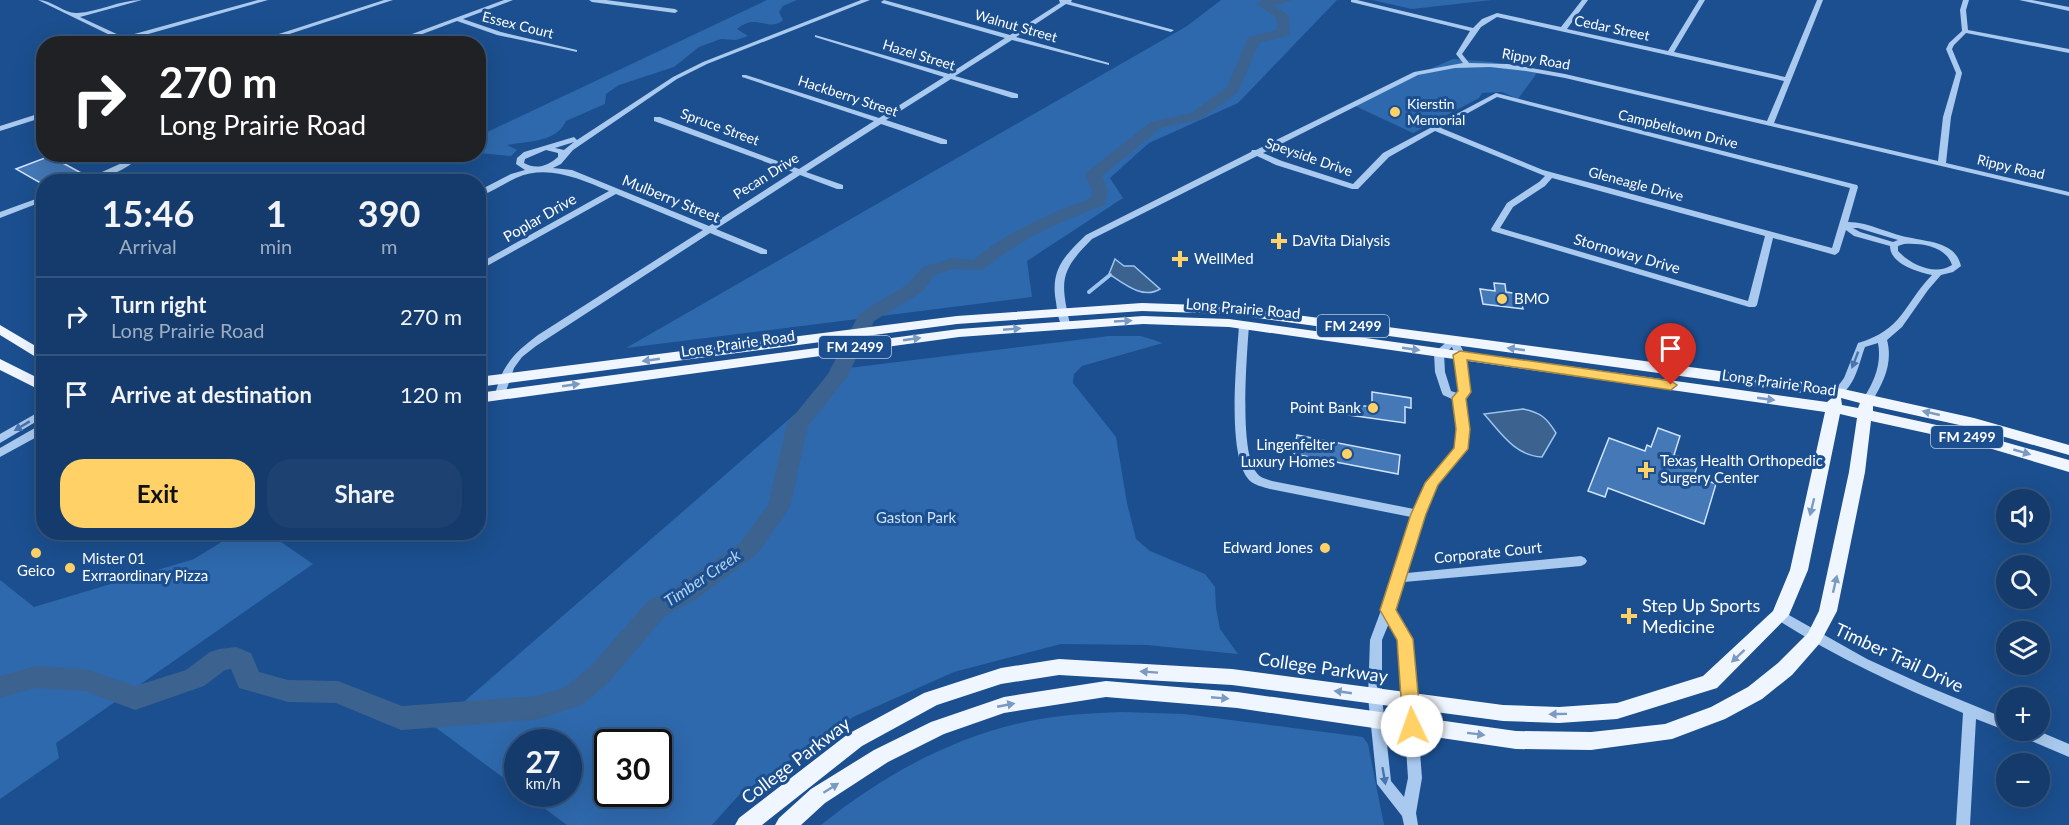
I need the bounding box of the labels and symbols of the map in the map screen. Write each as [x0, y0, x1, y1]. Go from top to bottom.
street label: Walnut Street [973, 6, 1059, 45]
street label: Essex Court [481, 7, 556, 42]
street label: Cedar Street [1573, 11, 1651, 44]
street label: Hazel Street [881, 35, 957, 74]
street label: Rippy Road [1501, 44, 1572, 73]
street label: Hackberry Street [796, 71, 900, 120]
place label: Kierstin Memorial [1407, 95, 1465, 128]
street label: Spruce Street [678, 104, 762, 149]
marker: Kierstin Memorial [1388, 105, 1402, 119]
street label: Campbeltown Drive [1616, 105, 1740, 152]
street label: Speyside Drive [1263, 134, 1355, 179]
street label: Pecan Drive [730, 149, 802, 202]
street label: Rippy Road [1976, 150, 2047, 183]
street label: Gleneagle Drive [1587, 163, 1686, 204]
street label: Mulberry Street [620, 170, 723, 226]
street label: Poplar Drive [500, 189, 579, 245]
street label: Stornoway Drive [1572, 229, 1683, 277]
place label: DaVita Dialysis [1292, 231, 1390, 249]
marker: DaVita Dialysis [1270, 232, 1288, 250]
place label: WellMed [1194, 249, 1254, 267]
marker: WellMed [1171, 250, 1189, 268]
place label: BMO [1514, 289, 1550, 307]
marker: BMO [1495, 292, 1509, 306]
street label: Long Prairie Road [1185, 294, 1301, 322]
road number: FM 2499 [1317, 315, 1389, 337]
one-way arrow [1114, 317, 1133, 326]
pin [1645, 323, 1696, 385]
one-way arrow [1003, 324, 1022, 334]
street label: Long Prairie Road [680, 326, 796, 360]
one-way arrow [903, 335, 922, 344]
road number: FM 2499 [819, 336, 891, 358]
one-way arrow [1402, 344, 1421, 353]
one-way arrow [1507, 344, 1526, 353]
one-way arrow [1850, 351, 1860, 369]
one-way arrow [642, 356, 661, 365]
street label: Long Prairie Road [1721, 365, 1837, 399]
one-way arrow [561, 381, 580, 390]
one-way arrow [1756, 394, 1775, 403]
place label: Point Bank [1290, 398, 1361, 416]
marker: Point Bank [1366, 401, 1380, 415]
one-way arrow [1922, 408, 1941, 417]
one-way arrow [13, 421, 30, 431]
road number: FM 2499 [1931, 426, 2003, 448]
place label: Lingenfelter Luxury Homes [1240, 435, 1336, 470]
marker: Lingenfelter Luxury Homes [1340, 447, 1354, 461]
one-way arrow [2013, 448, 2032, 458]
place label: Texas Health Orthopedic Surgery Center [1660, 451, 1823, 486]
marker: Texas Health Orthopedic Surgery Center [1637, 461, 1655, 479]
one-way arrow [1807, 497, 1817, 516]
park label: Gaston Park [876, 508, 956, 526]
street label: Corporate Court [1433, 537, 1543, 567]
place label: Edward Jones [1223, 538, 1313, 556]
marker: Edward Jones [1318, 541, 1332, 555]
water label: Timber Creek [660, 545, 744, 610]
marker: Geico [29, 546, 43, 560]
place label: Mister 01 Exrraordinary Pizza [82, 549, 208, 584]
place label: Geico [17, 561, 55, 579]
marker: Mister 01 Exrraordinary Pizza [63, 561, 77, 575]
one-way arrow [1830, 575, 1840, 593]
place label: Step Up Sports Medicine [1642, 594, 1761, 637]
marker: Step Up Sports Medicine [1620, 607, 1638, 625]
street label: Timber Trail Drive [1832, 618, 1967, 697]
street label: College Parkway [1257, 647, 1390, 687]
one-way arrow [1730, 649, 1745, 663]
one-way arrow [1140, 667, 1159, 677]
one-way arrow [1333, 688, 1352, 697]
one-way arrow [1211, 694, 1230, 703]
position arrow [1380, 694, 1444, 758]
one-way arrow [997, 700, 1016, 709]
one-way arrow [1548, 709, 1567, 719]
street label: College Parkway [737, 712, 855, 808]
speed limit sign: 30 [594, 729, 672, 807]
one-way arrow [1466, 730, 1485, 739]
one-way arrow [1380, 766, 1389, 785]
one-way arrow [822, 782, 839, 793]

